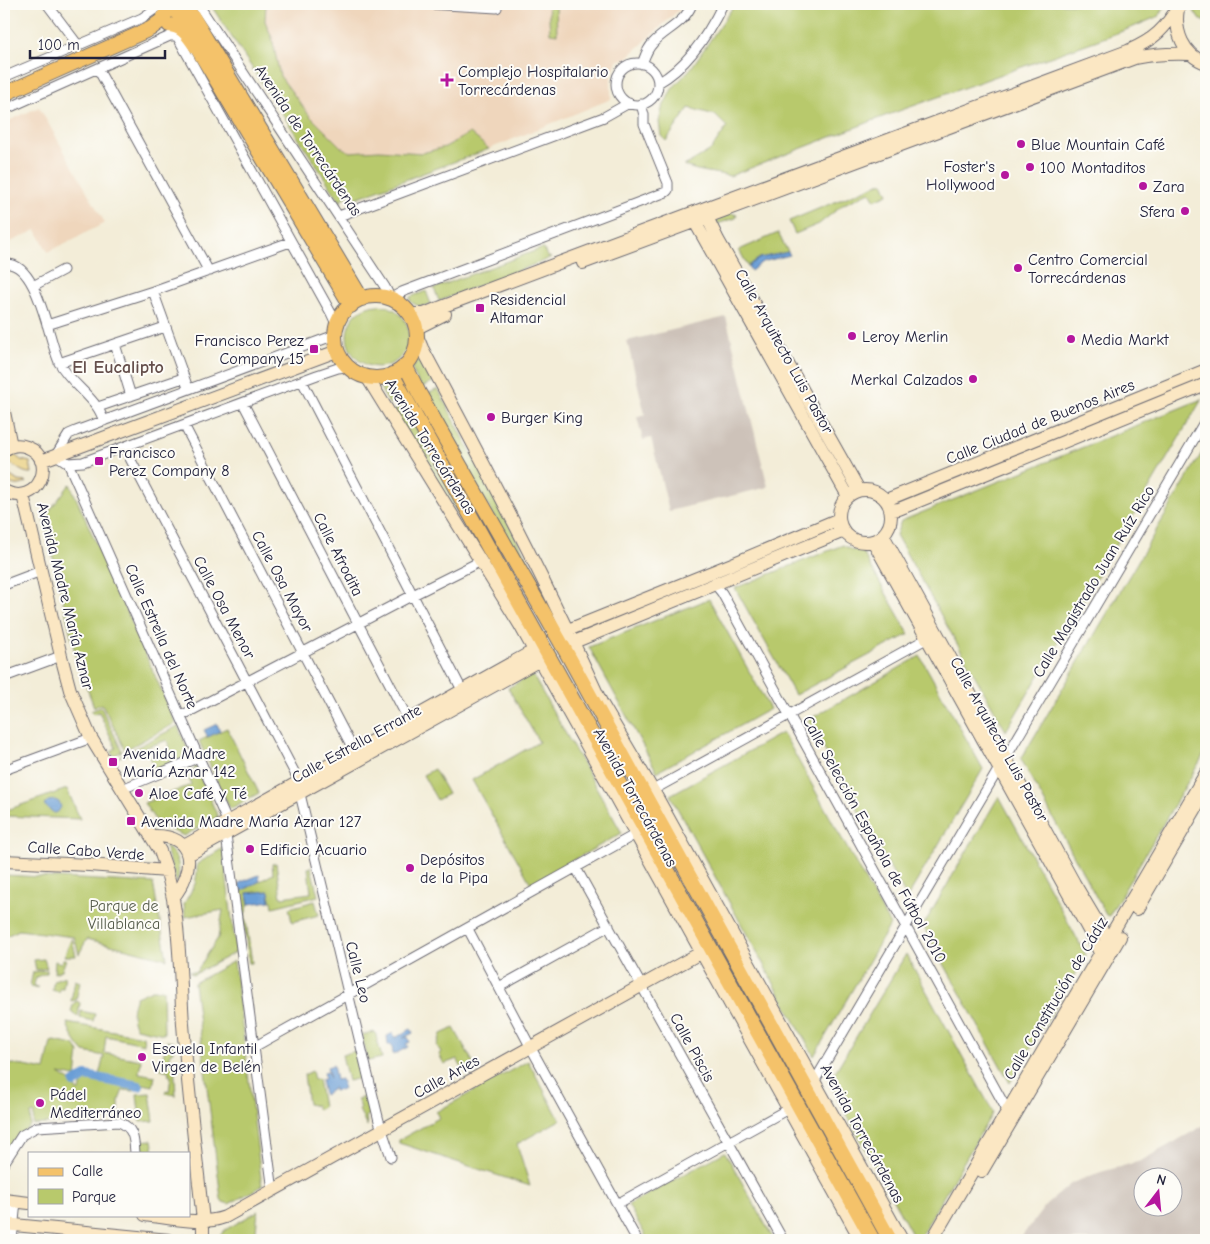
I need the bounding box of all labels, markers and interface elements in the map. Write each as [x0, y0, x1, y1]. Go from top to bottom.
scale bar [30, 28, 165, 60]
text: 100 m [38, 36, 80, 54]
street label: Avenida de Torrecárdenas [251, 62, 366, 220]
place label: Complejo Hospitalario Torrecárdenas [458, 63, 608, 99]
marker: Complejo Hospitalario Torrecárdenas [440, 73, 454, 87]
place label: Blue Mountain Café [1031, 136, 1165, 154]
marker: Blue Mountain Café [1015, 138, 1027, 150]
place label: Foster's Hollywood [926, 158, 995, 194]
place label: 100 Montaditos [1040, 159, 1146, 177]
marker: 100 Montaditos [1024, 161, 1036, 173]
marker: Foster's Hollywood [999, 169, 1011, 181]
place label: Zara [1153, 178, 1185, 196]
marker: Zara [1137, 180, 1149, 192]
place label: Sfera [1140, 203, 1175, 221]
marker: Sfera [1179, 205, 1191, 217]
place label: Centro Comercial Torrecárdenas [1028, 251, 1148, 287]
marker: Centro Comercial Torrecárdenas [1012, 262, 1024, 274]
street label: Calle Arquitecto Luis Pastor [731, 266, 837, 437]
place label: Residencial Altamar [490, 291, 566, 327]
marker: Residencial Altamar [474, 302, 486, 314]
place label: Leroy Merlin [862, 328, 948, 346]
marker: Leroy Merlin [846, 330, 858, 342]
place label: Media Markt [1081, 331, 1169, 349]
place label: Francisco Perez Company 15 [195, 332, 304, 368]
marker: Media Markt [1065, 333, 1077, 345]
marker: Francisco Perez Company 15 [308, 343, 320, 355]
district label: El Eucalipto [72, 357, 164, 378]
place label: Merkal Calzados [851, 371, 963, 389]
marker: Merkal Calzados [967, 373, 979, 385]
street label: Avenida Torrecárdenas [381, 376, 479, 518]
street label: Calle Ciudad de Buenos Aires [944, 376, 1137, 468]
place label: Burger King [501, 409, 583, 427]
marker: Burger King [485, 411, 497, 423]
place label: Francisco Perez Company 8 [109, 444, 230, 480]
marker: Francisco Perez Company 8 [93, 455, 105, 467]
street label: Calle Magistrado Juan Ruíz Rico [1029, 482, 1158, 681]
street label: Avenida Madre María Aznar [33, 501, 97, 693]
street label: Calle Afrodita [309, 510, 367, 599]
street label: Calle Osa Mayor [248, 528, 317, 636]
street label: Calle Osa Menor [189, 553, 259, 663]
street label: Calle Estrella del Norte [121, 561, 201, 712]
street label: Calle Arquitecto Luis Pastor [946, 654, 1052, 825]
street label: Calle Estrella Errante [289, 701, 424, 787]
street label: Calle Selección Española de Fútbol 2010 [798, 713, 950, 966]
street label: Avenida Torrecárdenas [589, 725, 681, 870]
place label: Avenida Madre María Aznar 142 [123, 745, 236, 781]
marker: Avenida Madre María Aznar 142 [107, 756, 119, 768]
place label: Aloe Café y Té [149, 785, 247, 803]
marker: Aloe Café y Té [133, 787, 145, 799]
place label: Avenida Madre María Aznar 127 [141, 813, 362, 831]
marker: Avenida Madre María Aznar 127 [125, 815, 137, 827]
street label: Calle Cabo Verde [27, 838, 145, 864]
place label: Edificio Acuario [260, 841, 367, 859]
marker: Edificio Acuario [244, 843, 256, 855]
place label: Depósitos de la Pipa [420, 851, 488, 887]
marker: Depósitos de la Pipa [404, 862, 416, 874]
park label: Parque de Villablanca [88, 897, 160, 933]
street label: Calle Constitución de Cádiz [1000, 914, 1112, 1083]
street label: Calle Leo [342, 940, 374, 1005]
street label: Calle Piscis [666, 1010, 718, 1085]
place label: Escuela Infantil Virgen de Belén [152, 1040, 261, 1076]
marker: Escuela Infantil Virgen de Belén [136, 1051, 148, 1063]
street label: Calle Aries [410, 1051, 483, 1102]
street label: Avenida Torrecárdenas [816, 1061, 908, 1206]
place label: Pádel Mediterráneo [50, 1086, 141, 1122]
marker: Pádel Mediterráneo [34, 1097, 46, 1109]
legend [28, 1152, 190, 1216]
text: Calle [72, 1162, 104, 1180]
north arrow [1132, 1166, 1182, 1216]
text: N [1155, 1171, 1168, 1189]
text: Parque [72, 1188, 117, 1206]

